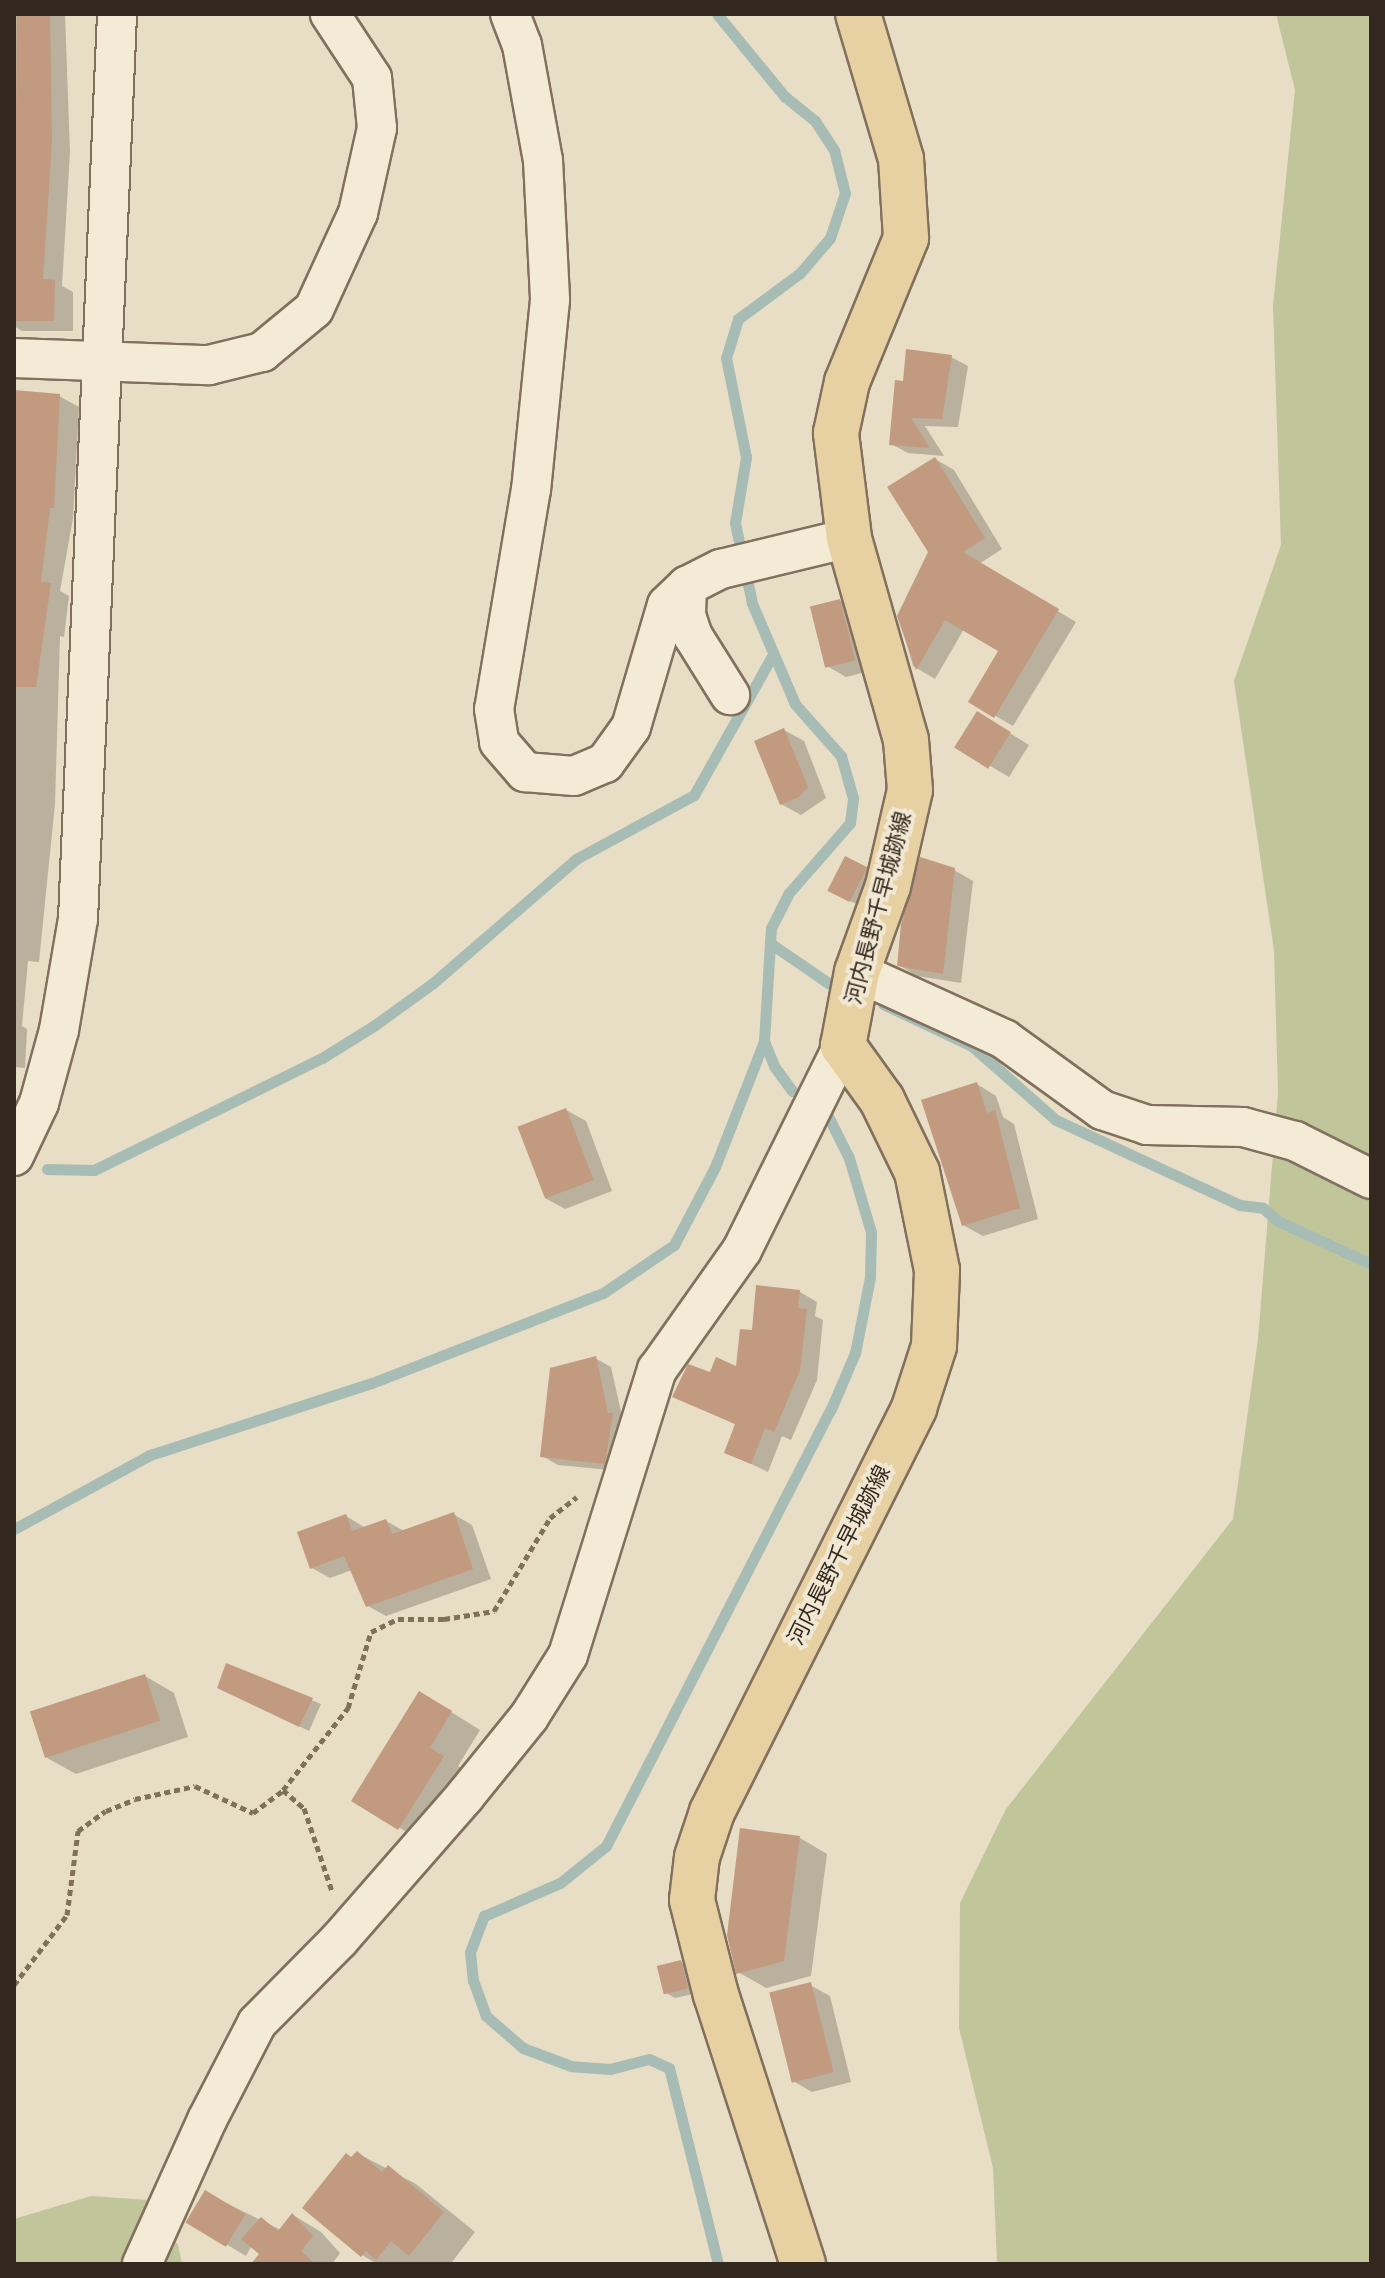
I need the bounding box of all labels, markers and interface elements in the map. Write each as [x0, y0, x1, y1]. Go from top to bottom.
street label: 河内長野千早城跡線 [840, 809, 916, 1007]
street label: 河内長野千早城跡線 [782, 1461, 896, 1649]

